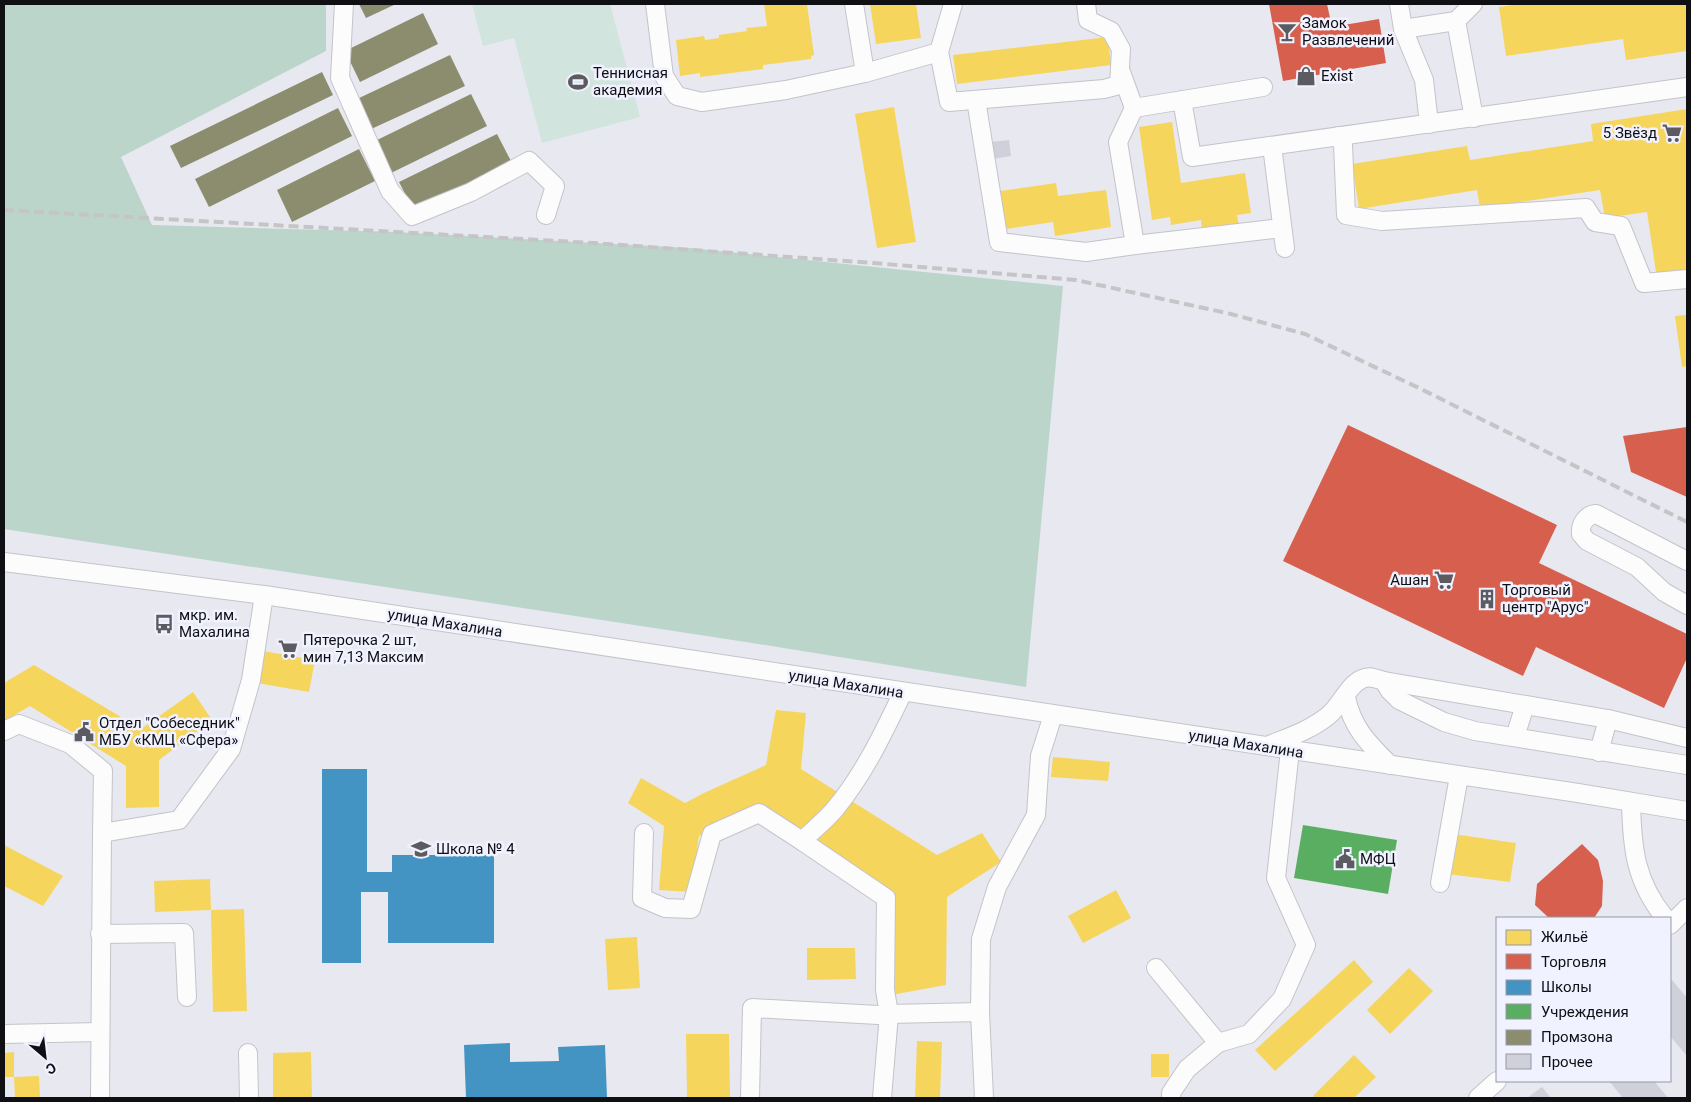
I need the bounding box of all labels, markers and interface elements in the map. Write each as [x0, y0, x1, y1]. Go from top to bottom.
place label: Замок Развлечений [1302, 14, 1394, 49]
bar icon: Замок Развлечений [1276, 21, 1298, 43]
place label: Теннисная академия [593, 64, 668, 99]
shop icon: Exist [1295, 65, 1317, 87]
place label: Exist [1321, 67, 1353, 85]
sports icon: Теннисная академия [567, 71, 589, 93]
supermarket icon: 5 Звёзд [1661, 122, 1683, 144]
place label: 5 Звёзд [1603, 124, 1657, 142]
supermarket icon: Ашан [1433, 569, 1455, 591]
place label: Ашан [1390, 571, 1429, 589]
place label: Торговый центр "Арус" [1502, 581, 1589, 616]
building icon: Торговый центр "Арус" [1476, 588, 1498, 610]
street label: улица Махалина [386, 605, 504, 641]
place label: мкр. им. Махалина [179, 606, 250, 641]
bus stop icon: мкр. им. Махалина [153, 613, 175, 635]
place label: Пятерочка 2 шт, мин 7,13 Максим [303, 631, 424, 666]
supermarket icon: Пятерочка 2 шт, мин 7,13 Максим [277, 638, 299, 660]
street label: улица Махалина [787, 666, 905, 702]
place label: Отдел "Собеседник" МБУ «КМЦ «Сфера» [99, 714, 240, 749]
public building icon: Отдел "Собеседник" МБУ «КМЦ «Сфера» [73, 721, 95, 743]
street label: улица Махалина [1187, 726, 1305, 762]
school or university icon: Школа № 4 [410, 838, 432, 860]
place label: Школа № 4 [436, 840, 515, 858]
public building icon: МФЦ [1334, 848, 1356, 870]
place label: МФЦ [1360, 850, 1396, 868]
legend [1496, 917, 1671, 1082]
text: Жильё [1541, 928, 1588, 946]
text: Торговля [1541, 953, 1606, 971]
text: Школы [1541, 978, 1592, 996]
text: Учреждения [1541, 1003, 1629, 1021]
text: Промзона [1541, 1028, 1613, 1046]
north arrow [20, 1032, 70, 1082]
text: Прочее [1541, 1053, 1593, 1071]
text: С [43, 1059, 59, 1078]

